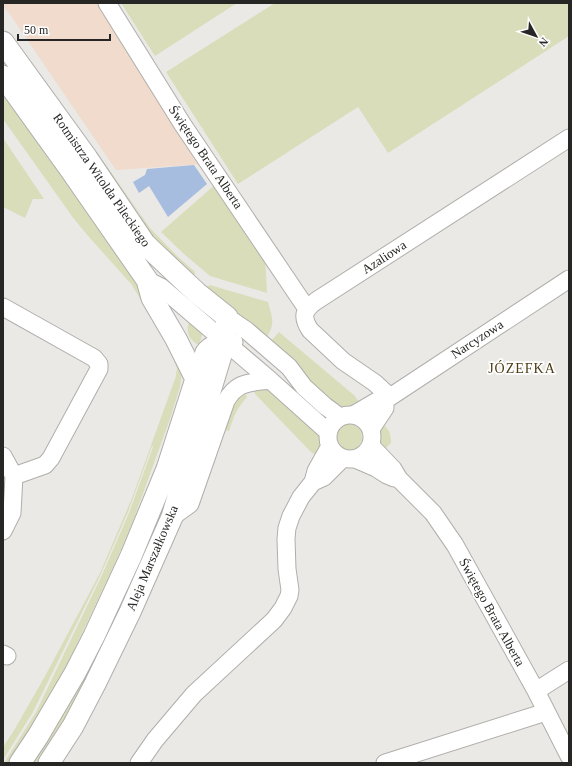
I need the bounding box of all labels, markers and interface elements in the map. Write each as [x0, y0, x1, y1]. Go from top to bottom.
scale bar [18, 16, 110, 42]
north arrow [516, 16, 556, 56]
text: 50 m [24, 23, 49, 37]
text: N [536, 36, 551, 49]
street label: Świętego Brata Alberta [166, 103, 246, 212]
street label: Rotmistrza Witolda Pileckiego [50, 110, 154, 250]
street label: Azaliowa [359, 237, 409, 277]
street label: Narcyzowa [448, 316, 506, 361]
district label: JÓZEFKA [488, 360, 556, 376]
street label: Aleja Marszałkowska [123, 503, 181, 613]
street label: Świętego Brata Alberta [456, 555, 528, 669]

